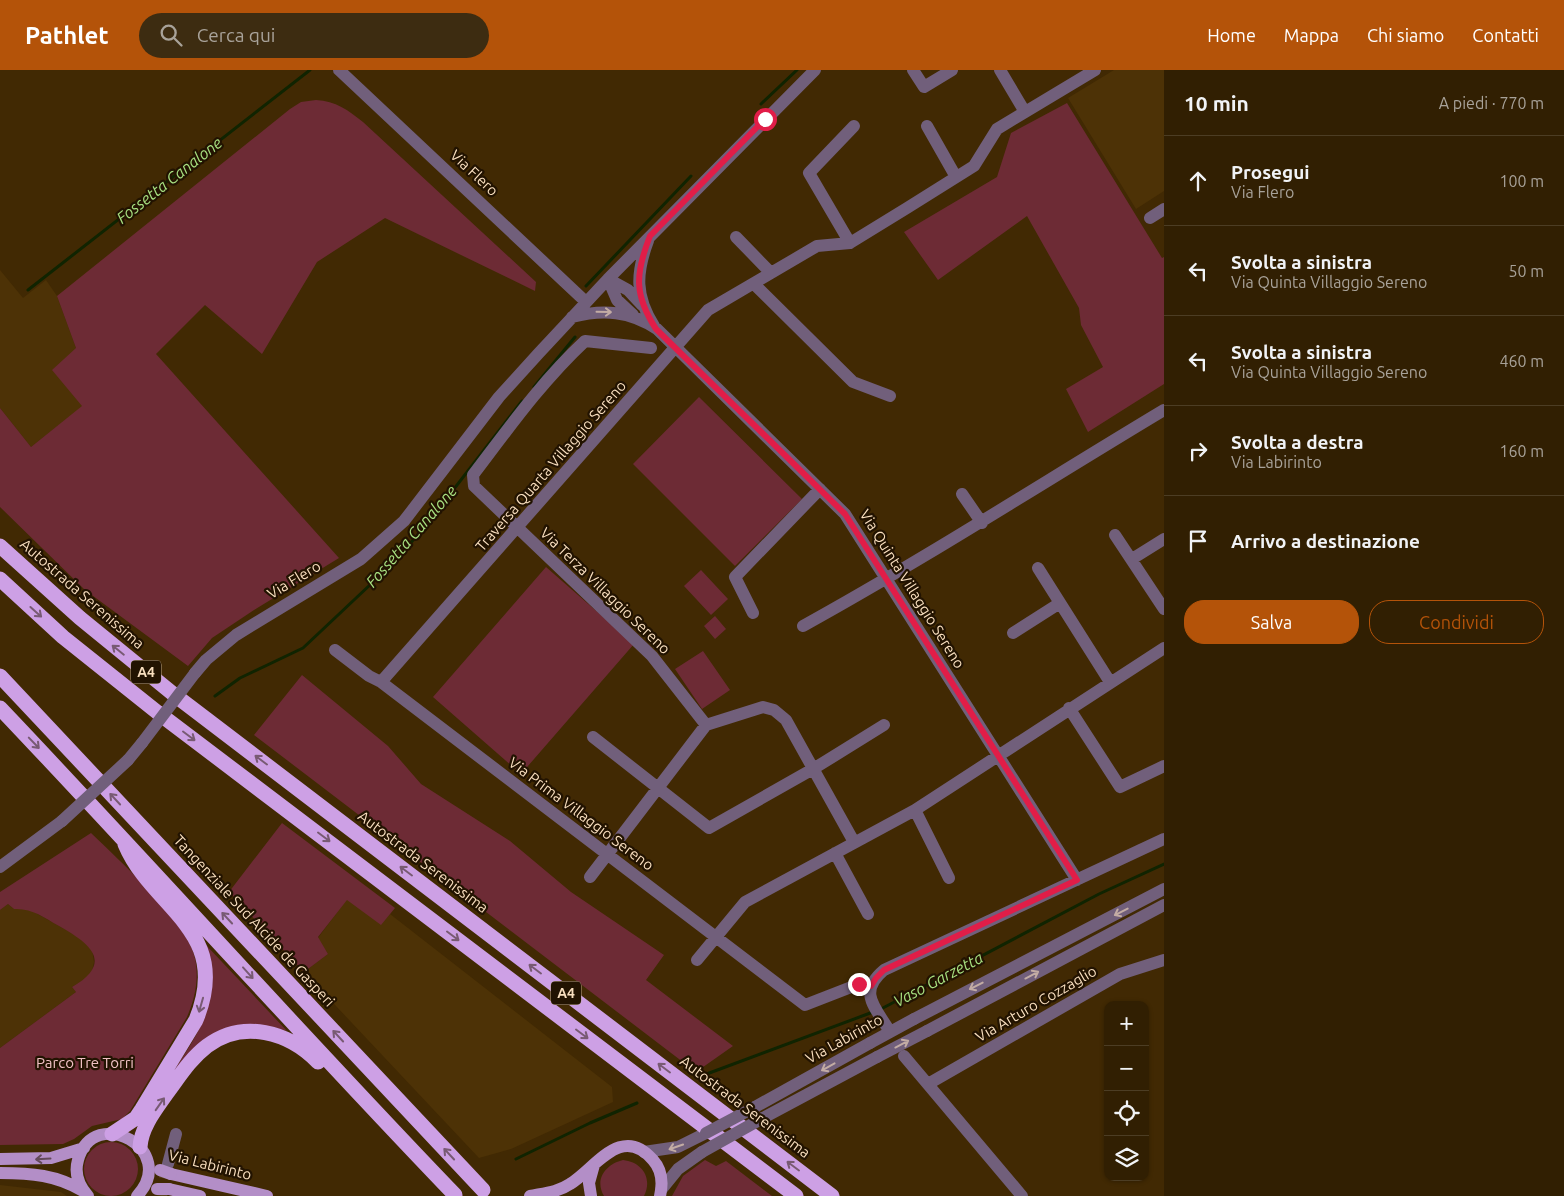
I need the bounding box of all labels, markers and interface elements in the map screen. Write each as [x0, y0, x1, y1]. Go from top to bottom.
search box [139, 13, 489, 58]
icon: search [157, 21, 185, 49]
text: Pathlet [25, 22, 109, 49]
text: Cerca qui [197, 24, 275, 46]
text: Home [1207, 25, 1256, 45]
text: Mappa [1284, 25, 1339, 45]
text: Chi siamo [1367, 25, 1444, 45]
text: Contatti [1472, 25, 1539, 45]
text: 10 min [1184, 91, 1249, 115]
text: A piedi · 770 m [1439, 94, 1544, 112]
route start [754, 108, 777, 131]
water label: Fossetta Canalone [113, 133, 225, 227]
street label: Via Flero [447, 146, 502, 199]
text: Prosegui [1231, 161, 1310, 183]
icon: ahead [1184, 167, 1212, 195]
text: 100 m [1499, 172, 1544, 190]
text: Via Flero [1231, 183, 1294, 201]
text: Svolta a sinistra [1231, 251, 1372, 273]
icon: left [1184, 257, 1212, 285]
text: 50 m [1508, 262, 1544, 280]
text: Via Quinta Villaggio Sereno [1231, 273, 1427, 291]
one-way arrow [596, 307, 612, 317]
text: Svolta a sinistra [1231, 341, 1372, 363]
icon: left [1184, 347, 1212, 375]
text: 460 m [1499, 352, 1544, 370]
text: Via Quinta Villaggio Sereno [1231, 363, 1427, 381]
street label: Traversa Quarta Villaggio Sereno [472, 377, 629, 554]
text: Svolta a destra [1231, 431, 1364, 453]
icon: right [1184, 437, 1212, 465]
text: 160 m [1499, 442, 1544, 460]
text: Via Labirinto [1231, 453, 1322, 471]
water label: Fossetta Canalone [362, 481, 460, 591]
street label: Via Quinta Villaggio Sereno [856, 506, 968, 671]
street label: Via Terza Villaggio Sereno [537, 524, 674, 657]
icon: arrive [1184, 527, 1212, 555]
text: Arrivo a destinazione [1231, 530, 1420, 552]
street label: Autostrada Serenissima [17, 535, 148, 652]
street label: Via Flero [264, 557, 324, 602]
button: Salva [1184, 600, 1359, 644]
button: Condividi [1369, 600, 1544, 644]
one-way arrow [29, 606, 42, 618]
one-way arrow [112, 644, 125, 655]
road number: A4 [131, 660, 161, 684]
one-way arrow [182, 731, 196, 741]
one-way arrow [28, 736, 40, 749]
street label: Via Prima Villaggio Sereno [506, 754, 657, 874]
one-way arrow [254, 755, 267, 766]
one-way arrow [109, 793, 121, 806]
street label: Autostrada Serenissima [355, 807, 492, 916]
street label: Tangenziale Sud Alcide de Gasperi [170, 832, 338, 1010]
one-way arrow [317, 832, 330, 843]
one-way arrow [400, 865, 413, 876]
one-way arrow [1113, 907, 1128, 917]
one-way arrow [221, 911, 232, 924]
one-way arrow [446, 930, 459, 941]
water label: Vaso Garzetta [890, 948, 986, 1010]
street label: Via Arturo Cozzaglio [972, 962, 1099, 1045]
one-way arrow [529, 964, 542, 975]
one-way arrow [242, 966, 253, 979]
one-way arrow [1024, 970, 1039, 980]
route end [848, 973, 871, 996]
road number: A4 [551, 981, 581, 1004]
one-way arrow [969, 981, 984, 991]
one-way arrow [196, 996, 206, 1012]
map controls [1104, 1001, 1149, 1181]
button: + [1104, 1001, 1149, 1046]
street label: Via Labirinto [802, 1010, 885, 1067]
one-way arrow [576, 1028, 589, 1039]
one-way arrow [332, 1030, 344, 1042]
one-way arrow [894, 1039, 909, 1048]
button: − [1104, 1046, 1149, 1091]
street label: Autostrada Serenissima [677, 1052, 814, 1161]
park label: Parco Tre Torri [36, 1054, 134, 1071]
one-way arrow [820, 1062, 835, 1072]
one-way arrow [657, 1063, 671, 1073]
button: locate [1104, 1091, 1149, 1136]
one-way arrow [155, 1097, 165, 1111]
button: layers [1104, 1136, 1149, 1181]
one-way arrow [669, 1143, 685, 1152]
street label: Via Labirinto [167, 1146, 253, 1183]
one-way arrow [443, 1148, 455, 1161]
one-way arrow [35, 1154, 51, 1163]
one-way arrow [787, 1161, 800, 1172]

